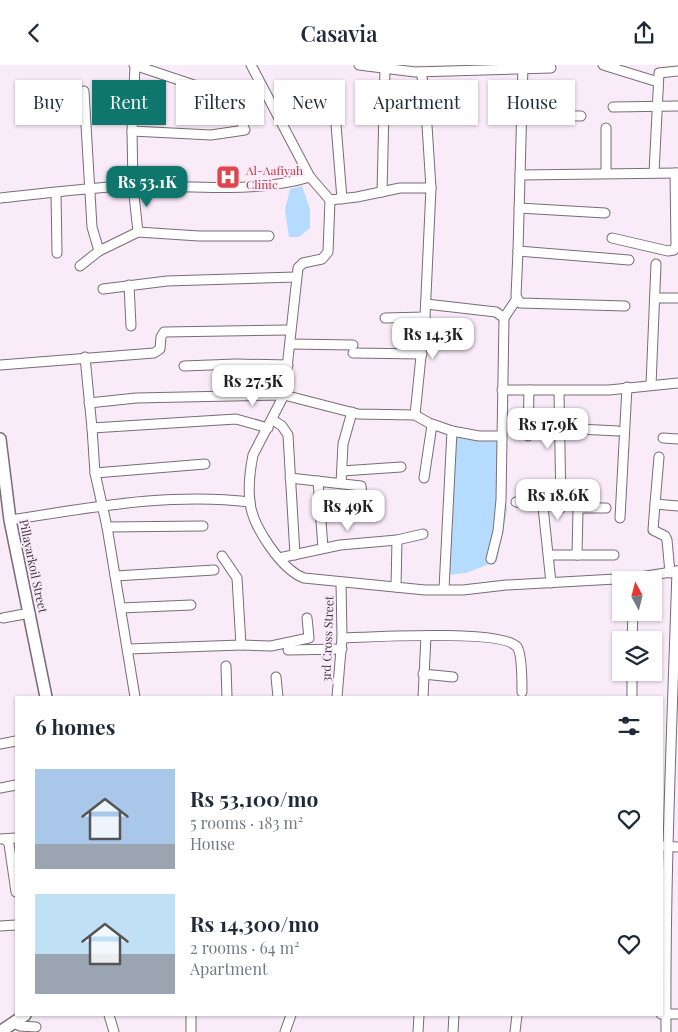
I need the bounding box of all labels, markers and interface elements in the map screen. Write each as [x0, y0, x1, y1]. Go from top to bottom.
text: Casavia [301, 18, 377, 48]
icon: back [20, 19, 48, 47]
icon: share [630, 19, 658, 47]
chip: Buy [15, 80, 82, 125]
chip: Rent [92, 80, 166, 125]
chip: Filters [176, 80, 264, 125]
chip: New [274, 80, 345, 125]
chip: Apartment [355, 80, 478, 125]
chip: House [488, 80, 575, 125]
place label: Al-Aafiyah Clinic [245, 162, 303, 192]
hospital icon: Al-Aafiyah Clinic [215, 164, 241, 190]
pin: Rs 53.1K [95, 165, 199, 208]
text: Rs 53.1K [117, 171, 177, 192]
pin: Rs 14.3K [381, 317, 485, 360]
text: Rs 14.3K [403, 323, 463, 344]
pin: Rs 27.5K [201, 365, 305, 407]
text: Rs 27.5K [223, 370, 283, 391]
pin: Rs 17.9K [496, 407, 600, 450]
text: Rs 17.9K [518, 413, 578, 434]
pin: Rs 18.6K [506, 479, 610, 521]
text: Rs 18.6K [527, 484, 589, 505]
pin: Rs 49K [307, 489, 389, 532]
text: Rs 49K [323, 495, 373, 516]
street label: Pillayarkoil Street [16, 518, 52, 615]
north arrow [612, 571, 662, 621]
map controls [612, 571, 662, 681]
street label: 3rd Cross Street [317, 595, 337, 682]
button: layers [612, 631, 662, 681]
text: 6 homes [35, 712, 115, 740]
icon: filters [615, 712, 643, 740]
text: Rs 53,100/mo [190, 784, 318, 812]
icon: home [75, 789, 135, 849]
icon: heart [615, 805, 643, 833]
text: 5 rooms · 183 m² [190, 812, 303, 833]
text: House [190, 833, 235, 854]
text: Rs 14,300/mo [190, 909, 319, 937]
icon: home [75, 914, 135, 974]
icon: heart [615, 930, 643, 958]
text: 2 rooms · 64 m² [190, 937, 299, 958]
text: Apartment [190, 958, 268, 979]

